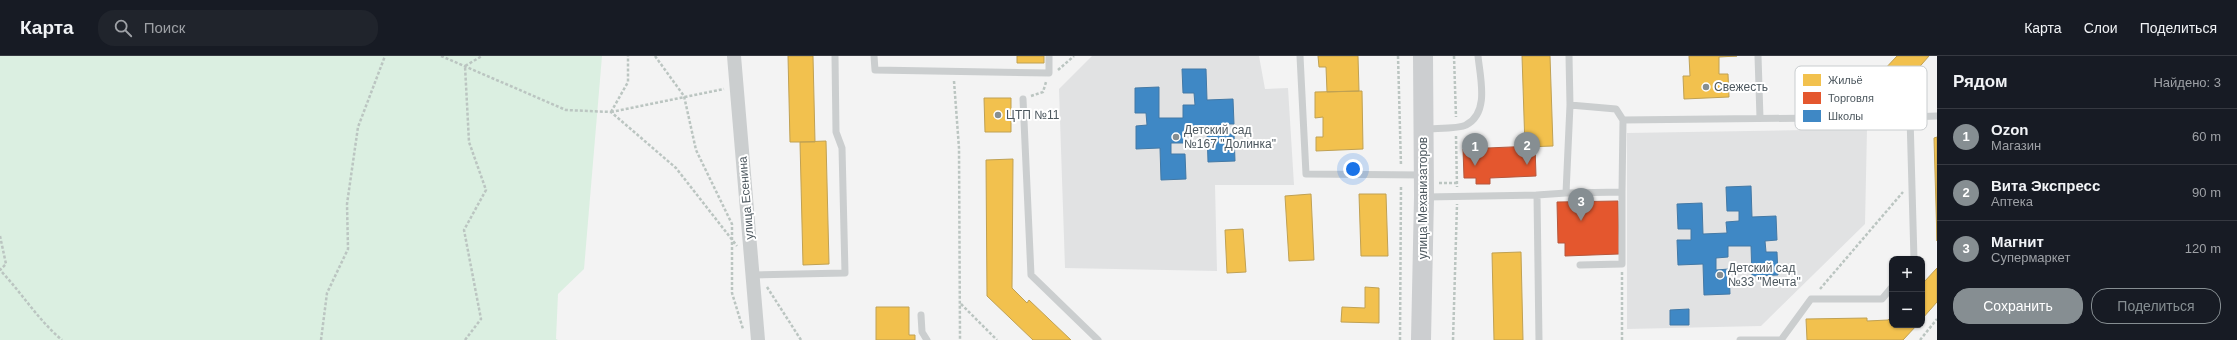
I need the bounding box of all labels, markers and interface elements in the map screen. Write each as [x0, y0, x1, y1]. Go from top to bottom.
search box [98, 10, 378, 46]
text: Карта [20, 17, 74, 38]
icon: search [112, 17, 134, 39]
text: Поиск [144, 19, 185, 36]
text: Карта [2024, 20, 2062, 36]
text: Слои [2084, 20, 2118, 36]
text: Поделиться [2140, 20, 2217, 36]
legend [1795, 66, 1927, 130]
text: Рядом [1953, 72, 2008, 91]
text: Жильё [1828, 74, 1863, 86]
text: Найдено: 3 [2153, 75, 2221, 90]
place label: Свежесть [1714, 80, 1768, 94]
marker: Свежесть [1701, 82, 1711, 92]
text: Торговля [1828, 92, 1874, 104]
place label: ЦТП №11 [1006, 108, 1060, 122]
marker: ЦТП №11 [993, 110, 1003, 120]
text: Школы [1828, 110, 1863, 122]
text: Ozon [1991, 121, 2029, 138]
place label: Детский сад №167 "Долинка" [1184, 123, 1276, 151]
text: 1 [1962, 129, 1970, 144]
text: 60 m [2192, 129, 2221, 144]
marker: Детский сад №167 "Долинка" [1171, 132, 1181, 142]
pin: 2 [1514, 132, 1540, 165]
pin: 1 [1462, 133, 1488, 166]
street label: улица Механизаторов [1416, 137, 1430, 259]
text: Магазин [1991, 138, 2041, 153]
street label: улица Есенина [735, 155, 757, 240]
your location [1343, 159, 1363, 179]
text: Вита Экспресс [1991, 177, 2100, 194]
text: 2 [1962, 185, 1970, 200]
text: 90 m [2192, 185, 2221, 200]
pin: 3 [1568, 188, 1594, 221]
text: Аптека [1991, 194, 2033, 209]
text: Магнит [1991, 233, 2044, 250]
text: 3 [1962, 241, 1970, 256]
text: 120 m [2185, 241, 2221, 256]
text: Супермаркет [1991, 250, 2070, 265]
map controls [1889, 256, 1925, 328]
button: + [1889, 256, 1925, 292]
place label: Детский сад №33 "Мечта" [1728, 261, 1801, 289]
marker: Детский сад №33 "Мечта" [1715, 270, 1725, 280]
button: Сохранить [1953, 288, 2083, 324]
button: Поделиться [2091, 288, 2221, 324]
button: − [1889, 292, 1925, 328]

